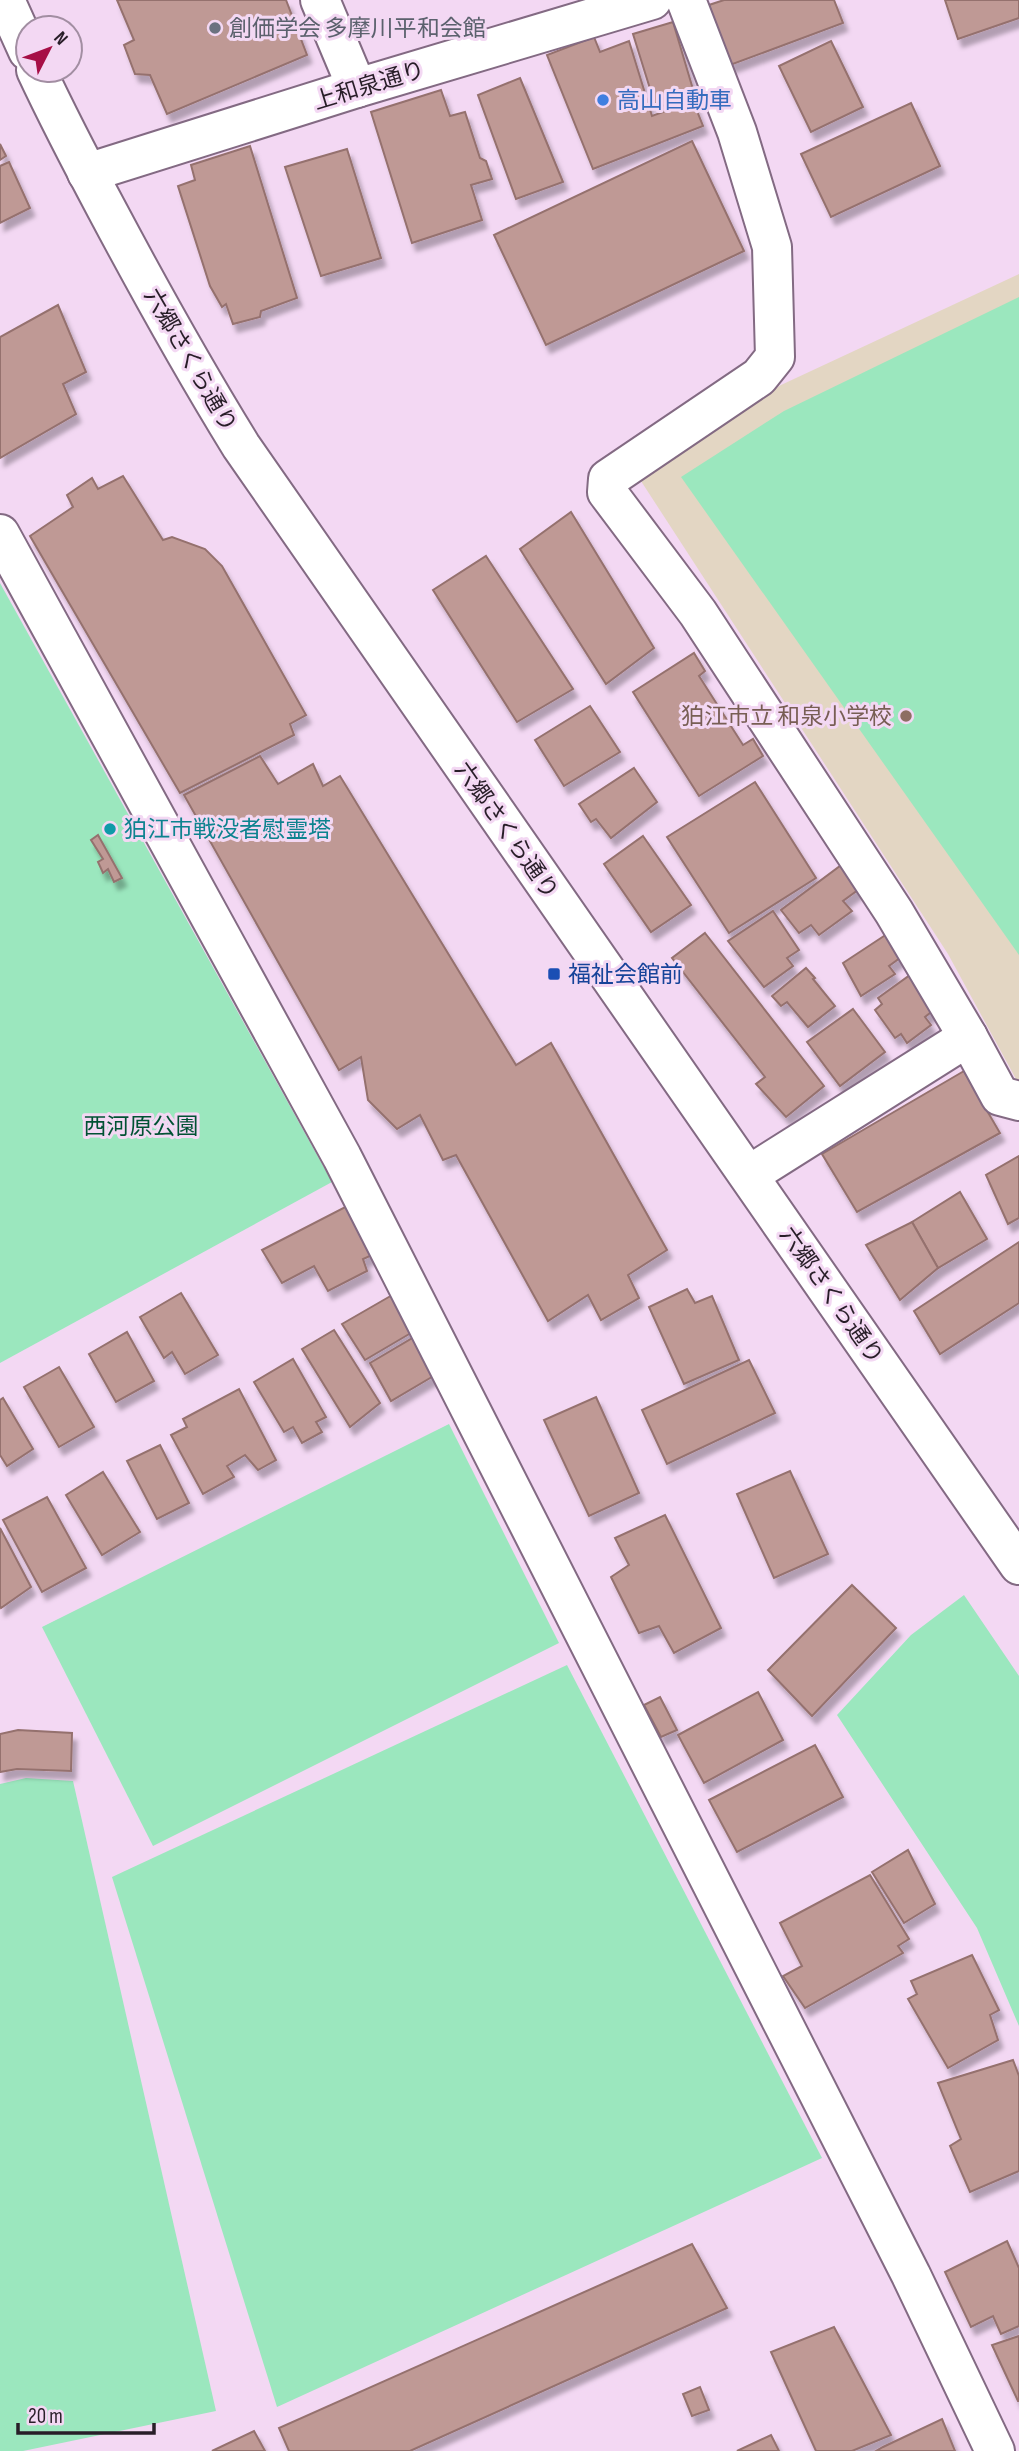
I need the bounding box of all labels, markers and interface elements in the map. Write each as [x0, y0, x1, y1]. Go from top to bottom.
north arrow [14, 14, 84, 84]
place label: 創価学会 多摩川平和会館 [229, 15, 486, 43]
marker: 創価学会 多摩川平和会館 [207, 20, 223, 36]
text: N [49, 27, 72, 50]
street label: 上和泉通り [310, 56, 428, 116]
place label: 高山自動車 [617, 87, 732, 115]
marker: 高山自動車 [595, 92, 611, 108]
street label: 六郷さくら通り [138, 284, 243, 437]
place label: 狛江市立 和泉小学校 [681, 703, 892, 731]
marker: 狛江市立 和泉小学校 [898, 708, 914, 724]
street label: 六郷さくら通り [449, 757, 564, 905]
place label: 狛江市戦没者慰霊塔 [124, 816, 331, 844]
marker: 狛江市戦没者慰霊塔 [102, 821, 118, 837]
place label: 福祉会館前 [568, 961, 683, 989]
marker: 福祉会館前 [546, 966, 562, 982]
park label: 西河原公園 [84, 1113, 199, 1141]
street label: 六郷さくら通り [774, 1222, 889, 1370]
scale bar [18, 2392, 154, 2436]
text: 20 m [28, 2404, 63, 2429]

